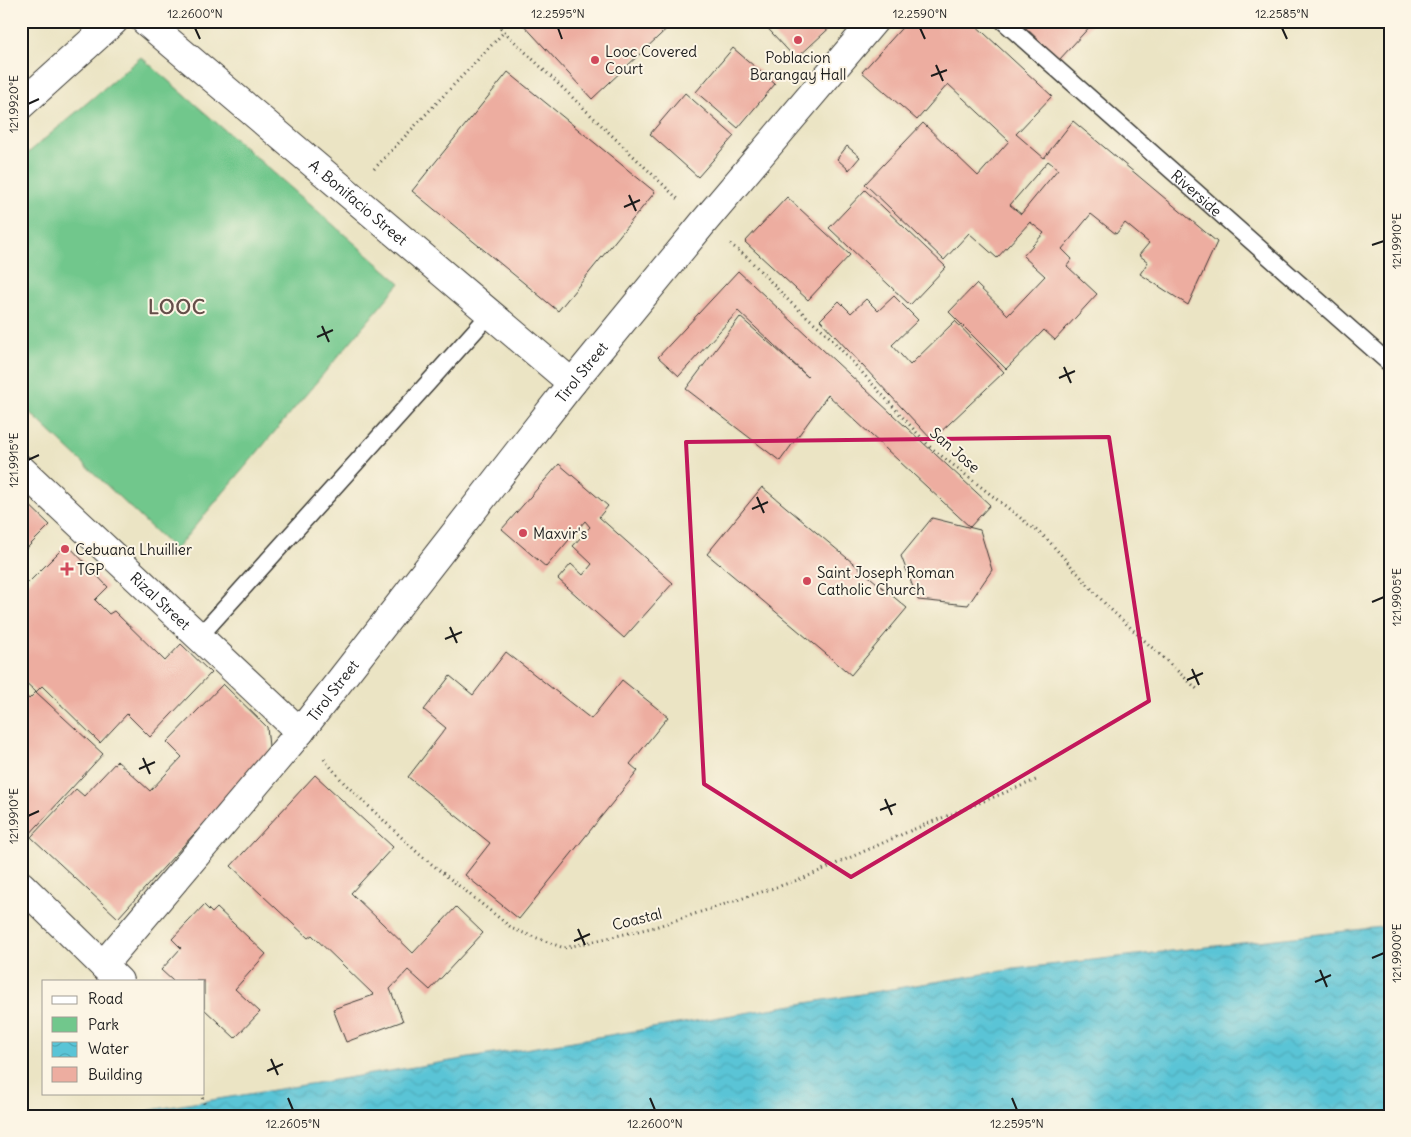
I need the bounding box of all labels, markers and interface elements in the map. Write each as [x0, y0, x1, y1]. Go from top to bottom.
text: 12.2600°N [167, 6, 223, 21]
text: 12.2595°N [531, 6, 585, 21]
text: 12.2590°N [893, 6, 947, 21]
text: 12.2585°N [1255, 6, 1309, 21]
marker: Poblacion Barangay Hall [792, 34, 804, 46]
place label: Looc Covered Court [605, 42, 697, 78]
place label: Poblacion Barangay Hall [750, 48, 846, 84]
marker: Looc Covered Court [589, 54, 601, 66]
text: 121.9920°E [6, 75, 21, 133]
street label: A. Bonifacio Street [306, 155, 412, 249]
street label: Riverside [1168, 165, 1226, 220]
text: 121.9910°E [1389, 213, 1404, 269]
district label: LOOC [148, 294, 206, 319]
street label: Tirol Street [551, 338, 612, 406]
street label: San Jose [926, 423, 984, 477]
text: 121.9915°E [6, 432, 21, 488]
place label: Maxvir's [533, 524, 588, 543]
marker: Maxvir's [517, 527, 529, 539]
place label: Cebuana Lhuillier [75, 540, 192, 559]
marker: Cebuana Lhuillier [59, 543, 71, 555]
place label: TGP [77, 560, 104, 579]
marker: TGP [61, 563, 73, 575]
place label: Saint Joseph Roman Catholic Church [817, 563, 955, 599]
street label: Rizal Street [127, 568, 195, 634]
text: 121.9905°E [1389, 568, 1404, 626]
marker: Saint Joseph Roman Catholic Church [801, 575, 813, 587]
street label: Tirol Street [303, 656, 362, 725]
text: 121.9910°E [6, 788, 21, 844]
street label: Coastal [610, 904, 664, 934]
text: 121.9900°E [1389, 923, 1404, 983]
legend [42, 980, 205, 1094]
text: Road [88, 989, 123, 1008]
text: Park [88, 1015, 119, 1034]
text: Water [88, 1039, 129, 1058]
text: Building [88, 1065, 143, 1084]
text: 12.2605°N [266, 1116, 320, 1131]
text: 12.2600°N [627, 1116, 683, 1131]
text: 12.2595°N [990, 1116, 1044, 1131]

